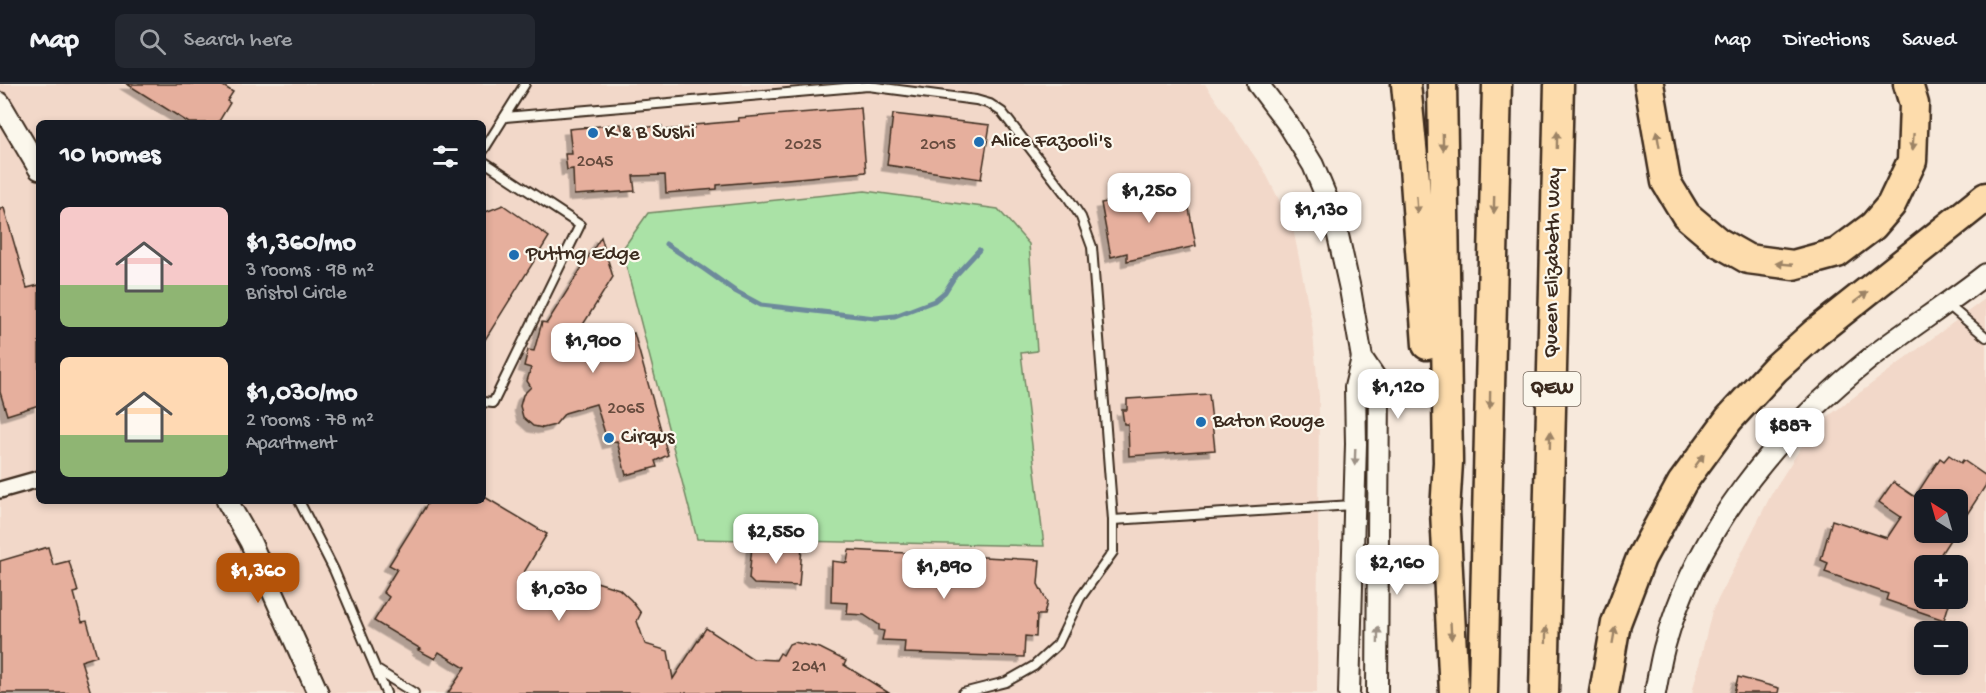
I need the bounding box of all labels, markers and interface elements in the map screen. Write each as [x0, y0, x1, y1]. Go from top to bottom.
search box [115, 14, 535, 68]
text: Map [30, 25, 79, 58]
icon: search [136, 25, 169, 58]
text: Search here [184, 28, 292, 54]
text: Map [1714, 29, 1751, 54]
text: Directions [1784, 29, 1869, 54]
text: Saved [1902, 29, 1956, 54]
place label: K & B Sushi [605, 121, 695, 146]
marker: K & B Sushi [586, 126, 600, 140]
place label: Alice Fazooli's [991, 130, 1112, 155]
one-way arrow [1552, 130, 1562, 149]
one-way arrow [1653, 130, 1662, 149]
one-way arrow [1908, 132, 1918, 151]
one-way arrow [1438, 133, 1447, 152]
house number: 2025 [784, 135, 822, 156]
house number: 2015 [920, 135, 956, 156]
marker: Alice Fazooli's [972, 135, 986, 149]
icon: filters [429, 140, 462, 173]
text: 10 homes [60, 141, 160, 172]
house number: 2045 [576, 152, 614, 173]
street label: Queen Elizabeth Way [1540, 168, 1568, 358]
pin: $1,250 [1100, 173, 1198, 224]
text: $1,250 [1121, 181, 1177, 204]
pin: $1,130 [1272, 192, 1370, 243]
one-way arrow [1412, 195, 1421, 214]
one-way arrow [1489, 196, 1499, 215]
text: $1,130 [1294, 200, 1348, 223]
text: $1,360/mo [246, 229, 356, 260]
icon: home [108, 231, 180, 303]
place label: Puttng Edge [525, 243, 641, 268]
marker: Puttng Edge [507, 248, 521, 262]
one-way arrow [1775, 259, 1794, 269]
text: 3 rooms · 98 m² [246, 260, 374, 283]
text: Bristol Circle [246, 283, 346, 306]
one-way arrow [1853, 290, 1869, 303]
pin: $1,900 [544, 323, 642, 374]
text: $1,900 [565, 331, 621, 354]
pin: $1,120 [1349, 369, 1447, 420]
road number: QEW [1524, 372, 1580, 406]
text: $1,120 [1372, 377, 1424, 400]
text: $1,030/mo [246, 379, 358, 410]
icon: home [108, 381, 180, 453]
one-way arrow [1485, 391, 1494, 410]
house number: 2065 [607, 399, 645, 420]
pin: $887 [1754, 408, 1826, 459]
text: 2 rooms · 78 m² [246, 410, 374, 433]
place label: Baton Rouge [1212, 410, 1326, 435]
marker: Baton Rouge [1194, 415, 1208, 429]
text: $887 [1769, 416, 1811, 439]
place label: Cirqus [621, 426, 676, 451]
one-way arrow [1546, 430, 1555, 449]
marker: Cirqus [602, 431, 616, 445]
text: Apartment [246, 433, 336, 456]
one-way arrow [1351, 448, 1360, 467]
one-way arrow [1692, 454, 1704, 469]
north arrow [1914, 489, 1968, 543]
map controls [1914, 489, 1968, 675]
pin: $2,550 [727, 514, 825, 565]
text: $2,550 [747, 522, 805, 545]
pin: $2,160 [1348, 545, 1446, 596]
pin: $1,890 [895, 549, 993, 600]
pin: $1,360 [209, 553, 307, 604]
text: $2,160 [1370, 553, 1424, 576]
button: + [1914, 555, 1968, 609]
text: $1,890 [916, 557, 972, 580]
text: $1,360 [230, 561, 286, 584]
pin: $1,030 [510, 571, 608, 622]
text: $1,030 [531, 579, 587, 602]
button: − [1914, 621, 1968, 675]
one-way arrow [1446, 622, 1455, 641]
one-way arrow [1373, 625, 1383, 644]
one-way arrow [1541, 625, 1550, 644]
one-way arrow [1610, 626, 1619, 645]
house number: 2041 [792, 657, 826, 678]

